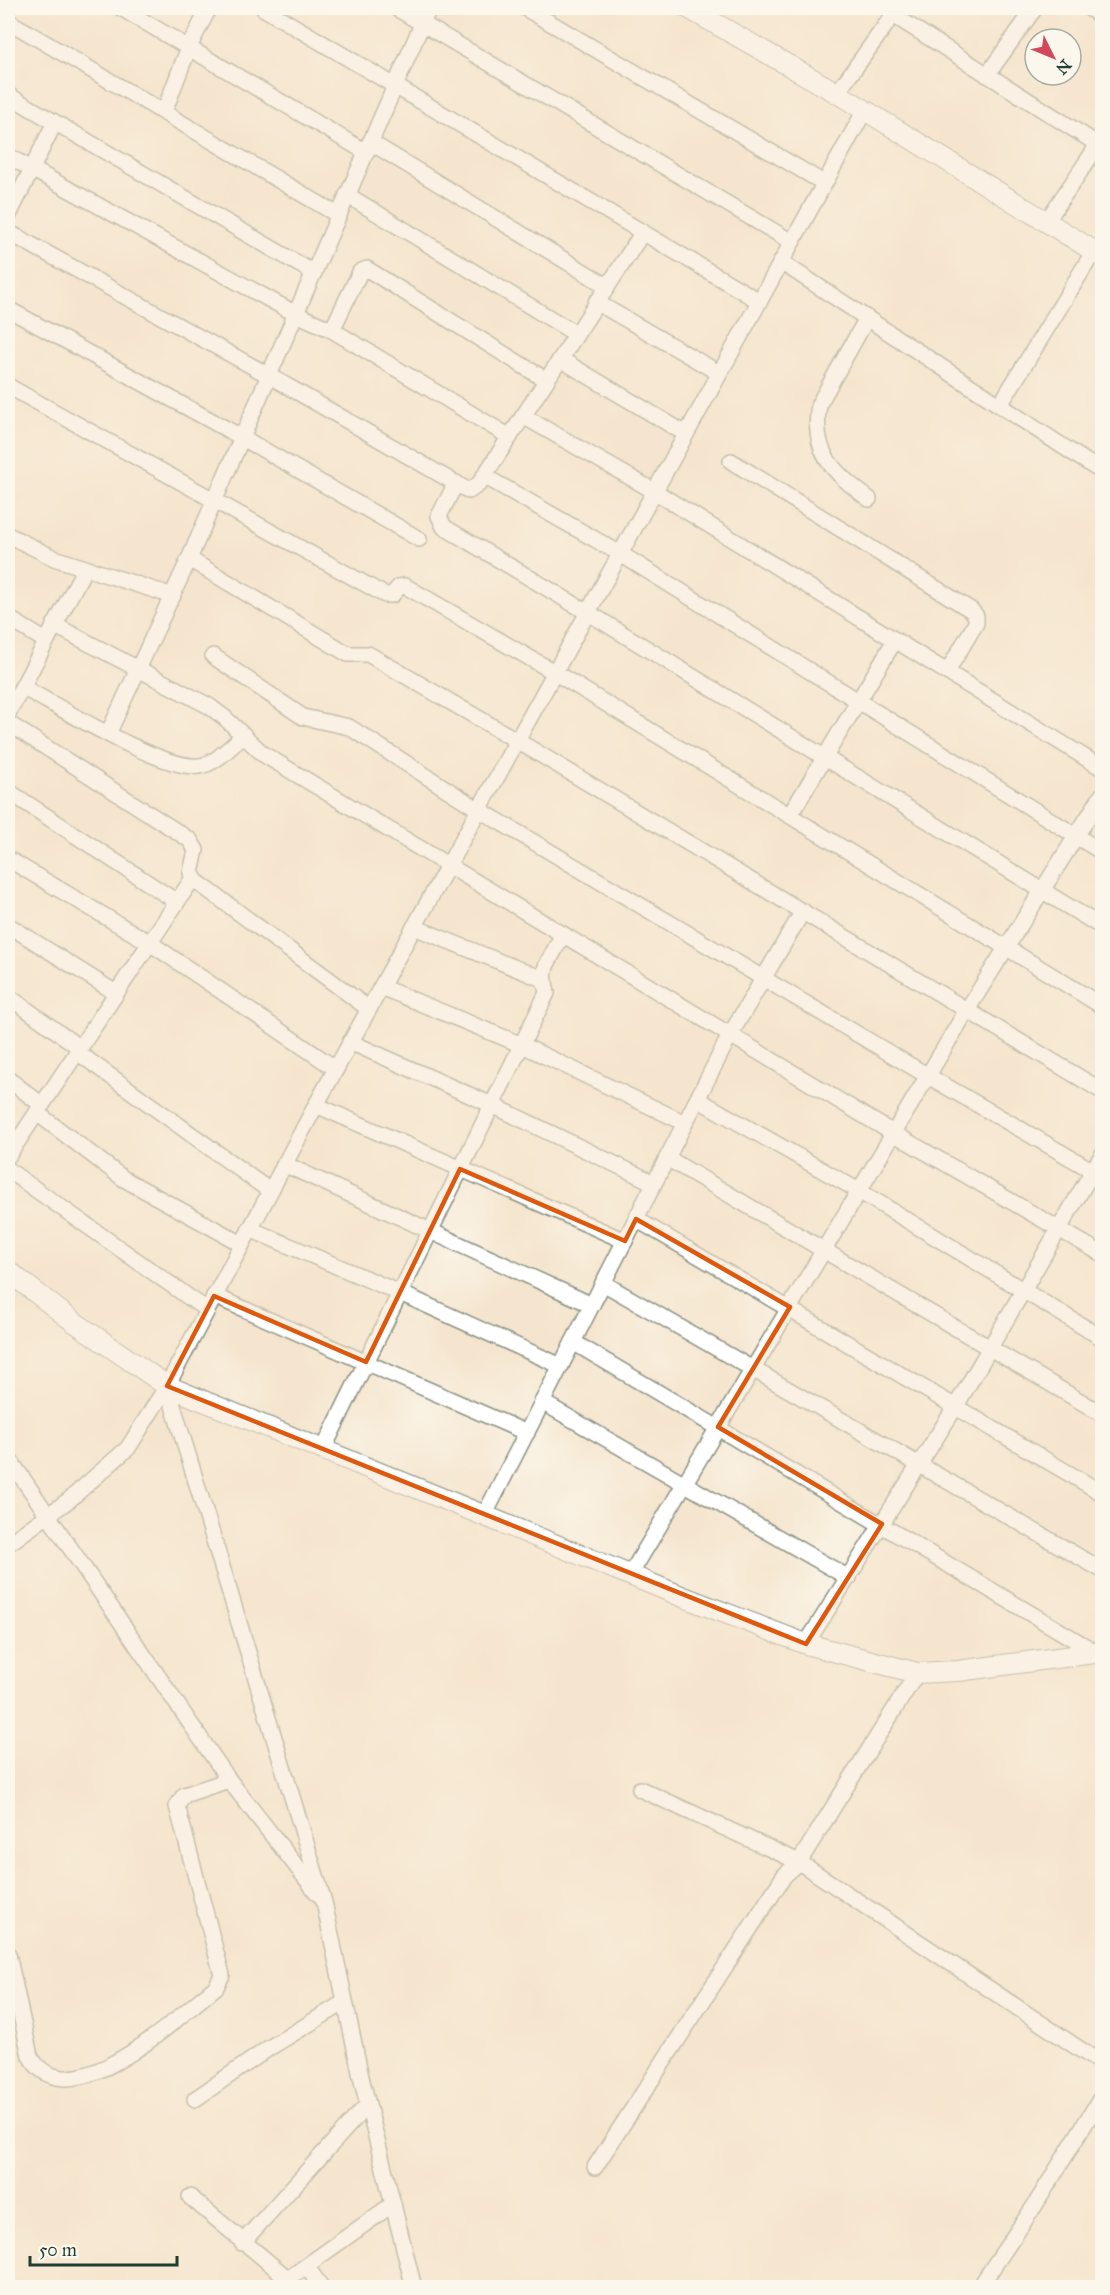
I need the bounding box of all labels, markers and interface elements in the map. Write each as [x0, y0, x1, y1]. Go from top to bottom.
north arrow [1023, 27, 1083, 87]
text: N [1052, 55, 1075, 79]
scale bar [30, 2229, 177, 2267]
text: 50 m [39, 2239, 77, 2261]

